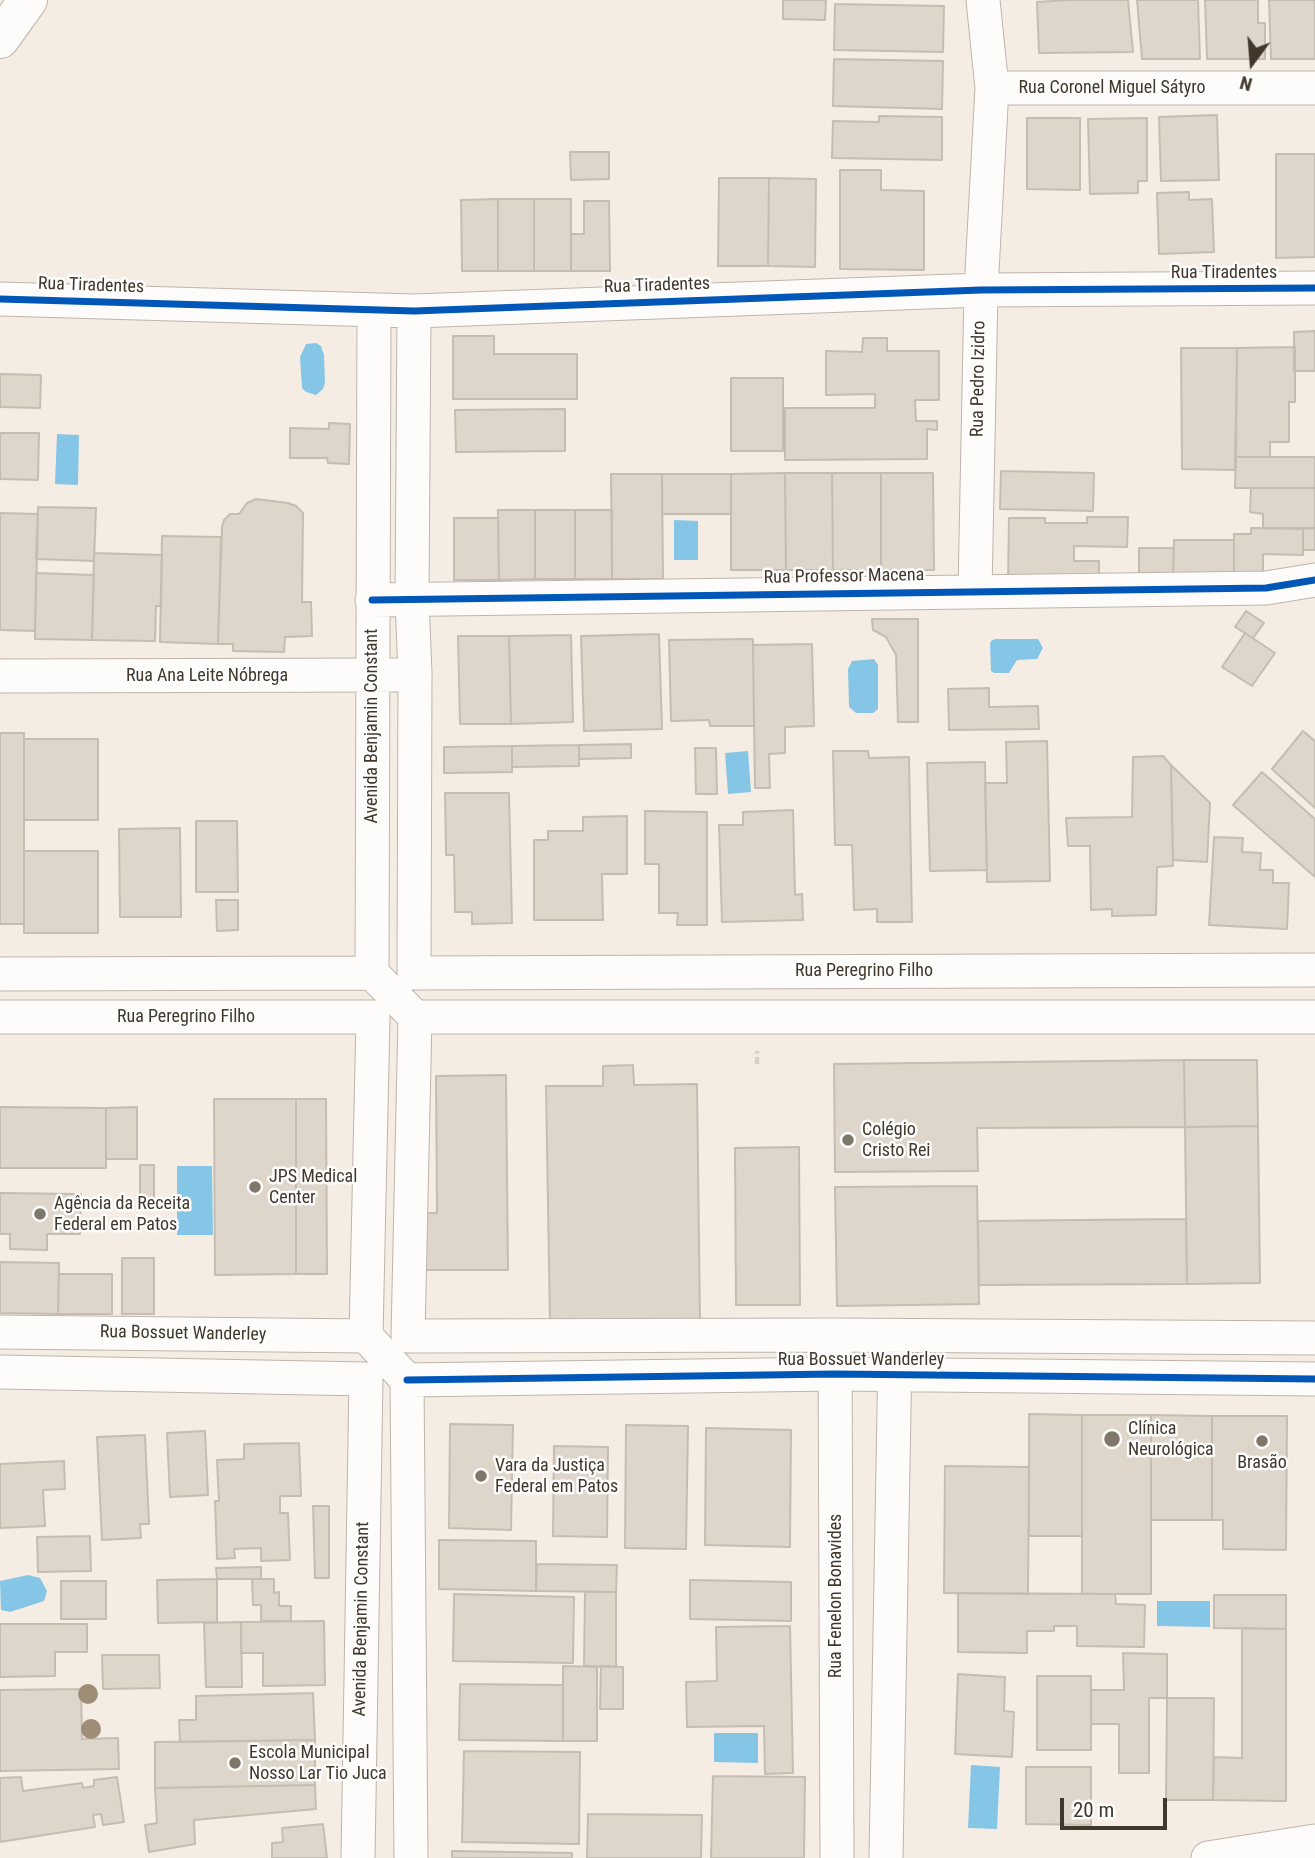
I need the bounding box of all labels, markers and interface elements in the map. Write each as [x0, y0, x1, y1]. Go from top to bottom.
north arrow [1217, 28, 1287, 98]
text: N [1237, 71, 1255, 96]
street label: Rua Coronel Miguel Sátyro [1018, 77, 1206, 99]
street label: Rua Tiradentes [1171, 262, 1277, 284]
street label: Rua Tiradentes [37, 273, 145, 299]
street label: Rua Tiradentes [603, 273, 711, 299]
street label: Rua Pedro Izidro [967, 321, 991, 437]
street label: Rua Professor Macena [764, 565, 924, 589]
street label: Avenida Benjamin Constant [361, 629, 383, 823]
street label: Rua Ana Leite Nóbrega [126, 665, 288, 687]
street label: Rua Peregrino Filho [795, 960, 933, 982]
street label: Rua Peregrino Filho [117, 1006, 255, 1028]
place label: Colégio Cristo Rei [862, 1119, 930, 1162]
marker: Colégio Cristo Rei [840, 1132, 856, 1148]
place label: JPS Medical Center [269, 1166, 357, 1208]
marker: JPS Medical Center [247, 1179, 263, 1195]
place label: Agência da Receita Federal em Patos [54, 1193, 190, 1236]
marker: Agência da Receita Federal em Patos [32, 1206, 48, 1222]
street label: Rua Bossuet Wanderley [100, 1322, 266, 1346]
street label: Rua Bossuet Wanderley [778, 1349, 944, 1371]
place label: Clínica Neurológica [1128, 1418, 1214, 1460]
marker: Clínica Neurológica [1102, 1429, 1122, 1449]
marker: Brasão [1254, 1433, 1270, 1449]
place label: Brasão [1237, 1452, 1287, 1474]
place label: Vara da Justiça Federal em Patos [495, 1455, 618, 1498]
marker: Vara da Justiça Federal em Patos [473, 1468, 489, 1484]
street label: Rua Fenelon Bonavides [825, 1514, 847, 1678]
street label: Avenida Benjamin Constant [350, 1521, 374, 1717]
place label: Escola Municipal Nosso Lar Tio Juca [249, 1742, 387, 1784]
marker: Escola Municipal Nosso Lar Tio Juca [227, 1755, 243, 1771]
scale bar [1063, 1784, 1170, 1828]
text: 20 m [1073, 1798, 1114, 1822]

